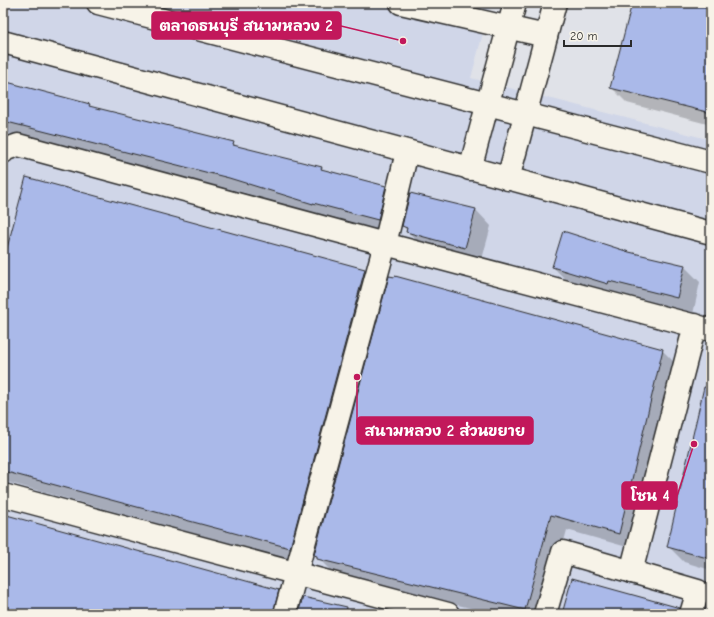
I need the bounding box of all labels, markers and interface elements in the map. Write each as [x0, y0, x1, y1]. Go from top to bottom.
callout: ตลาดธนบุรี สนามหลวง 2 [152, 12, 341, 39]
text: ตลาดธนบุรี สนามหลวง 2 [159, 16, 333, 37]
scale bar [564, 22, 631, 48]
text: 20 m [570, 29, 598, 43]
callout: สนามหลวง 2 ส่วนขยาย [357, 417, 533, 444]
text: สนามหลวง 2 ส่วนขยาย [365, 421, 525, 440]
callout: โซน 4 [622, 482, 677, 509]
text: โซน 4 [629, 486, 670, 505]

